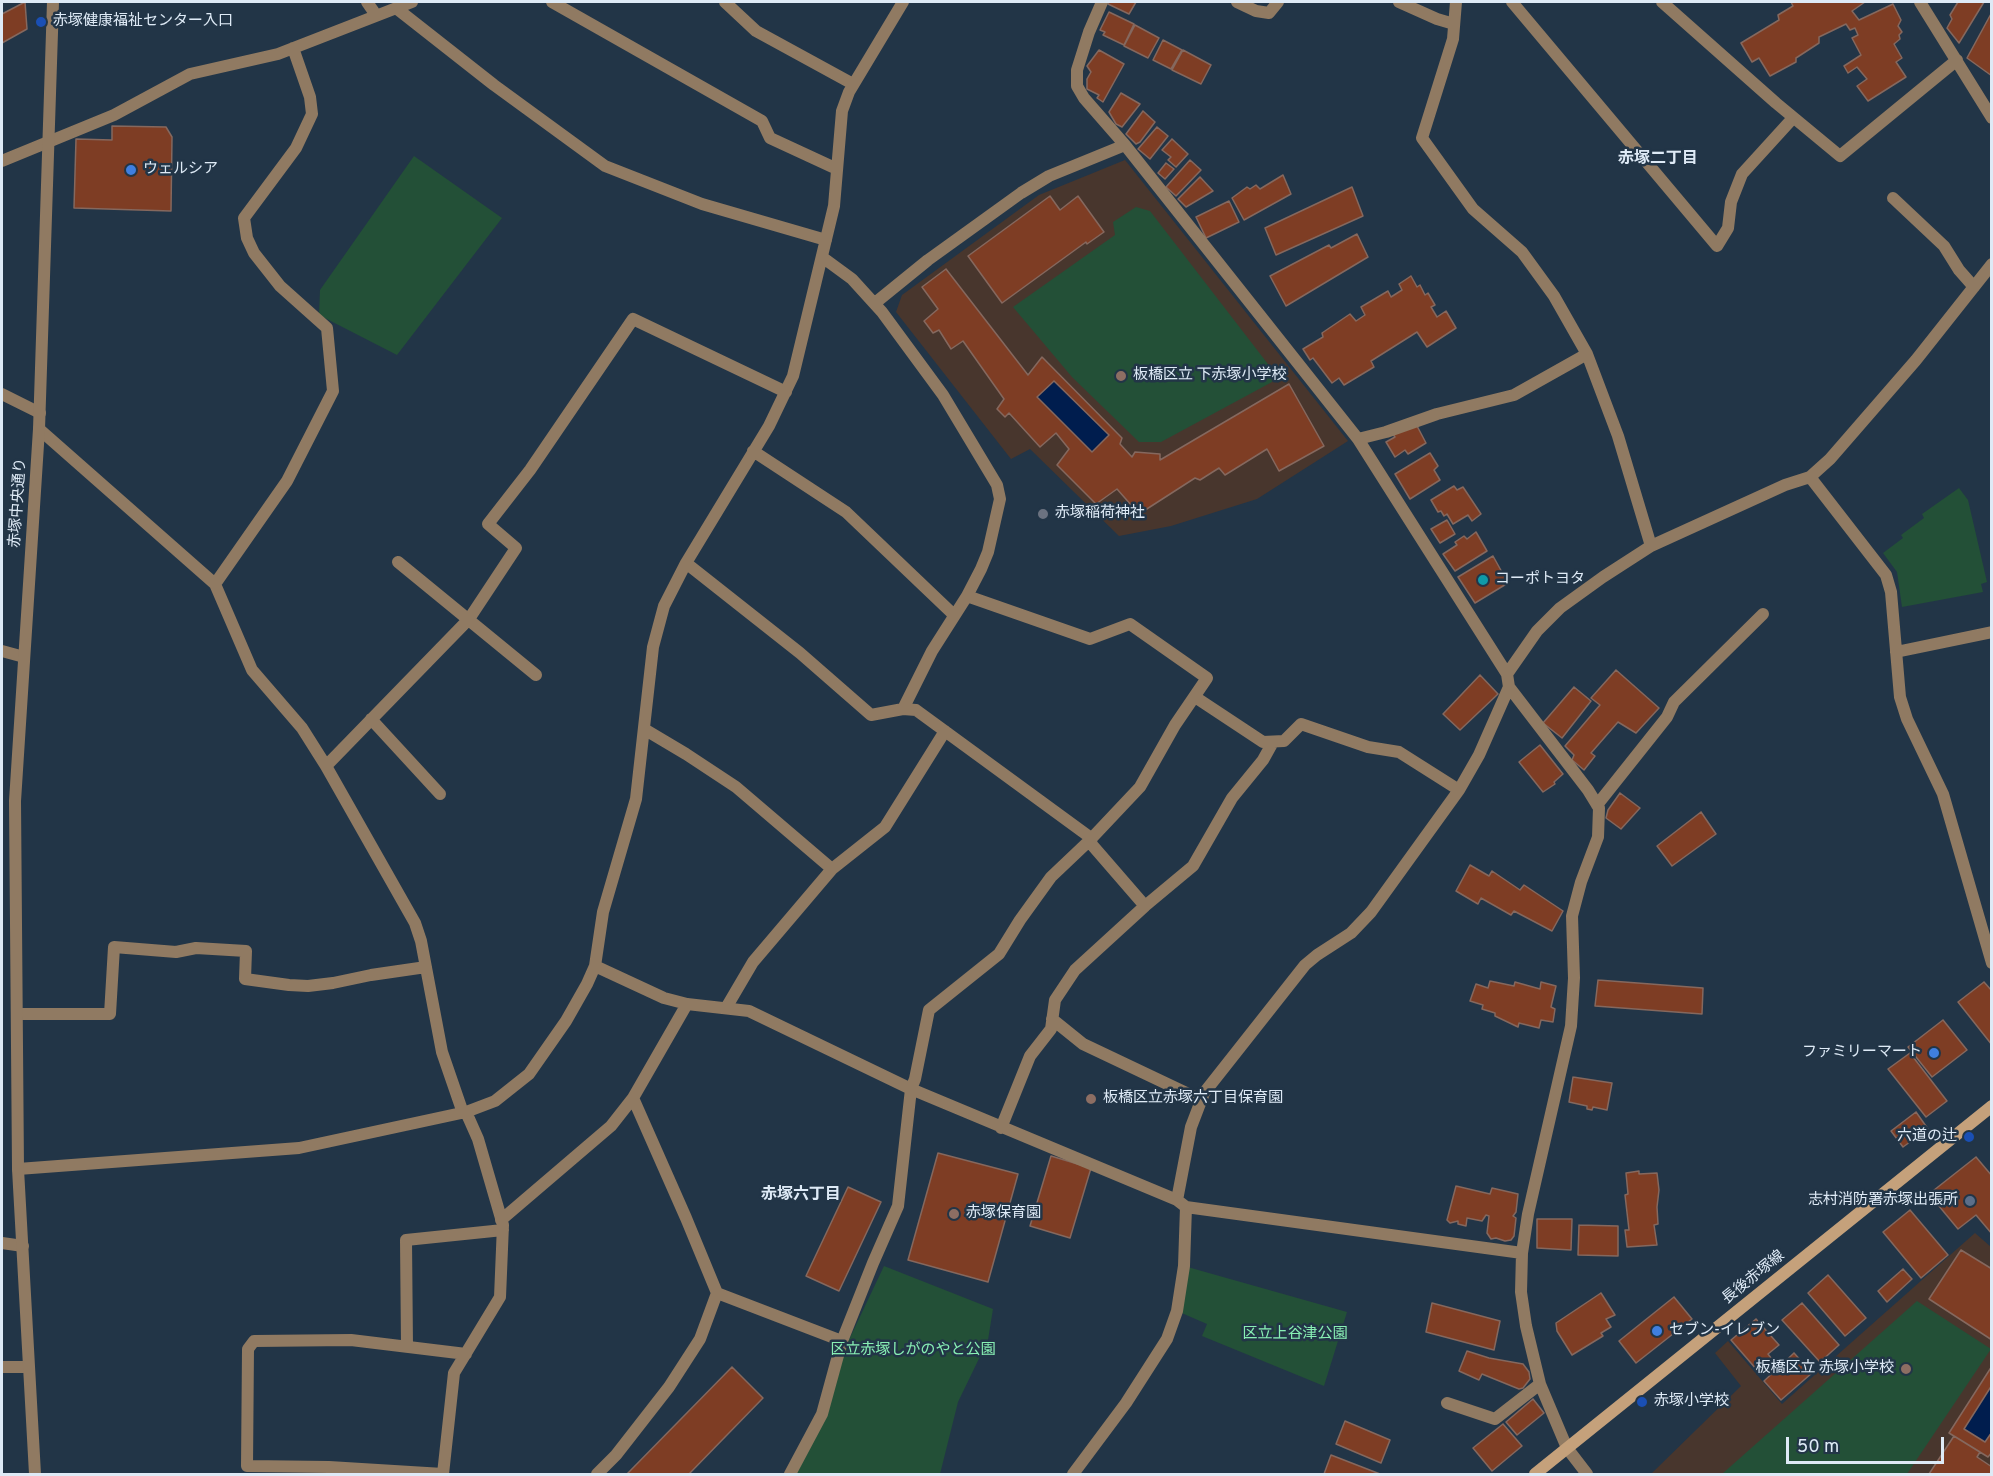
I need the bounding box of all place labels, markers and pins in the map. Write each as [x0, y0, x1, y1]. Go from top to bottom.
place label: 赤塚健康福祉センター入口 [53, 13, 233, 31]
marker: 赤塚健康福祉センター入口 [34, 15, 48, 29]
place label: ウェルシア [143, 161, 218, 179]
marker: ウェルシア [124, 163, 138, 177]
place label: 板橋区立 下赤塚小学校 [1133, 367, 1287, 385]
marker: 板橋区立 下赤塚小学校 [1114, 369, 1128, 383]
place label: 赤塚稲荷神社 [1055, 505, 1145, 523]
marker: 赤塚稲荷神社 [1036, 507, 1050, 521]
place label: コーポトヨタ [1495, 571, 1585, 589]
marker: コーポトヨタ [1476, 573, 1490, 587]
place label: ファミリーマート [1802, 1044, 1922, 1062]
marker: ファミリーマート [1927, 1046, 1941, 1060]
place label: 板橋区立赤塚六丁目保育園 [1103, 1090, 1283, 1108]
marker: 板橋区立赤塚六丁目保育園 [1084, 1092, 1098, 1106]
place label: 六道の辻 [1897, 1128, 1957, 1146]
marker: 六道の辻 [1962, 1130, 1976, 1144]
place label: 志村消防署赤塚出張所 [1808, 1192, 1958, 1210]
marker: 志村消防署赤塚出張所 [1963, 1194, 1977, 1208]
place label: 赤塚保育園 [966, 1205, 1041, 1223]
marker: 赤塚保育園 [947, 1207, 961, 1221]
place label: セブン-イレブン [1669, 1322, 1780, 1340]
marker: セブン-イレブン [1650, 1324, 1664, 1338]
place label: 板橋区立 赤塚小学校 [1755, 1360, 1894, 1378]
marker: 板橋区立 赤塚小学校 [1899, 1362, 1913, 1376]
place label: 赤塚小学校 [1654, 1393, 1729, 1411]
marker: 赤塚小学校 [1635, 1395, 1649, 1409]

